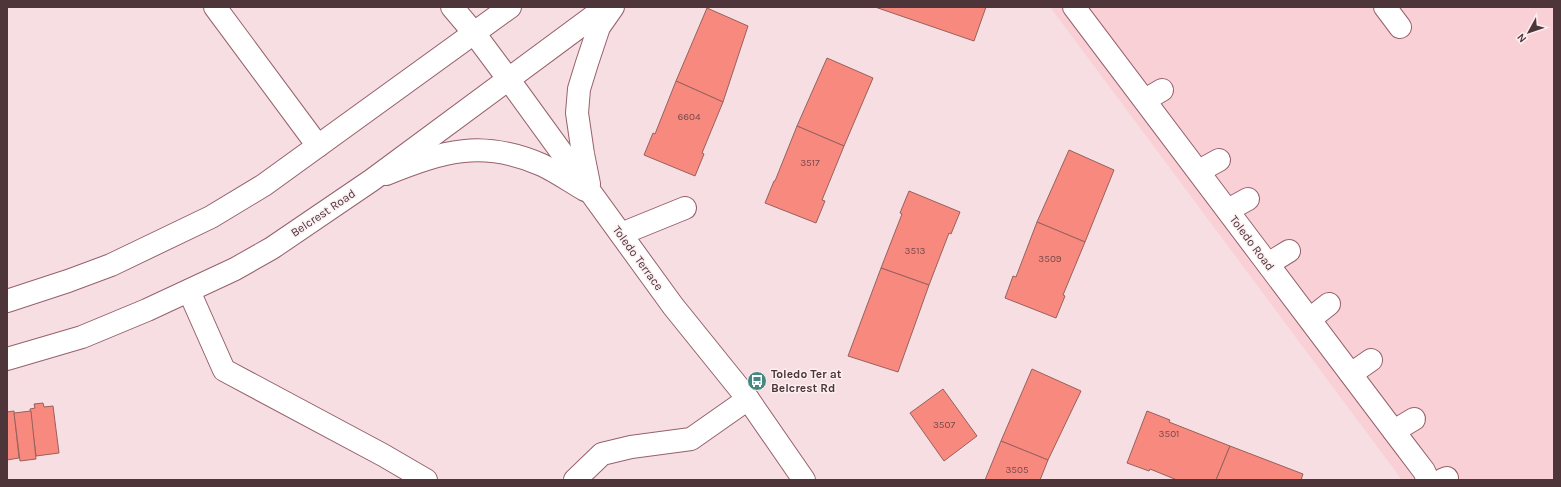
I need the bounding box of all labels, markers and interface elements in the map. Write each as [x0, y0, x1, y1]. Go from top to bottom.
north arrow [1509, 12, 1549, 52]
text: N [1514, 31, 1529, 45]
house number: 6604 [678, 111, 701, 123]
house number: 3517 [800, 157, 820, 169]
street label: Belcrest Road [288, 186, 358, 240]
street label: Toledo Road [1227, 213, 1277, 273]
street label: Toledo Terrace [610, 223, 666, 293]
house number: 3513 [905, 245, 925, 257]
house number: 3509 [1038, 253, 1062, 265]
place label: Toledo Ter at Belcrest Rd [771, 367, 842, 395]
bus stop icon: Toledo Ter at Belcrest Rd [746, 370, 768, 392]
house number: 3507 [933, 419, 955, 431]
house number: 3501 [1159, 428, 1179, 440]
house number: 3505 [1005, 464, 1029, 476]

